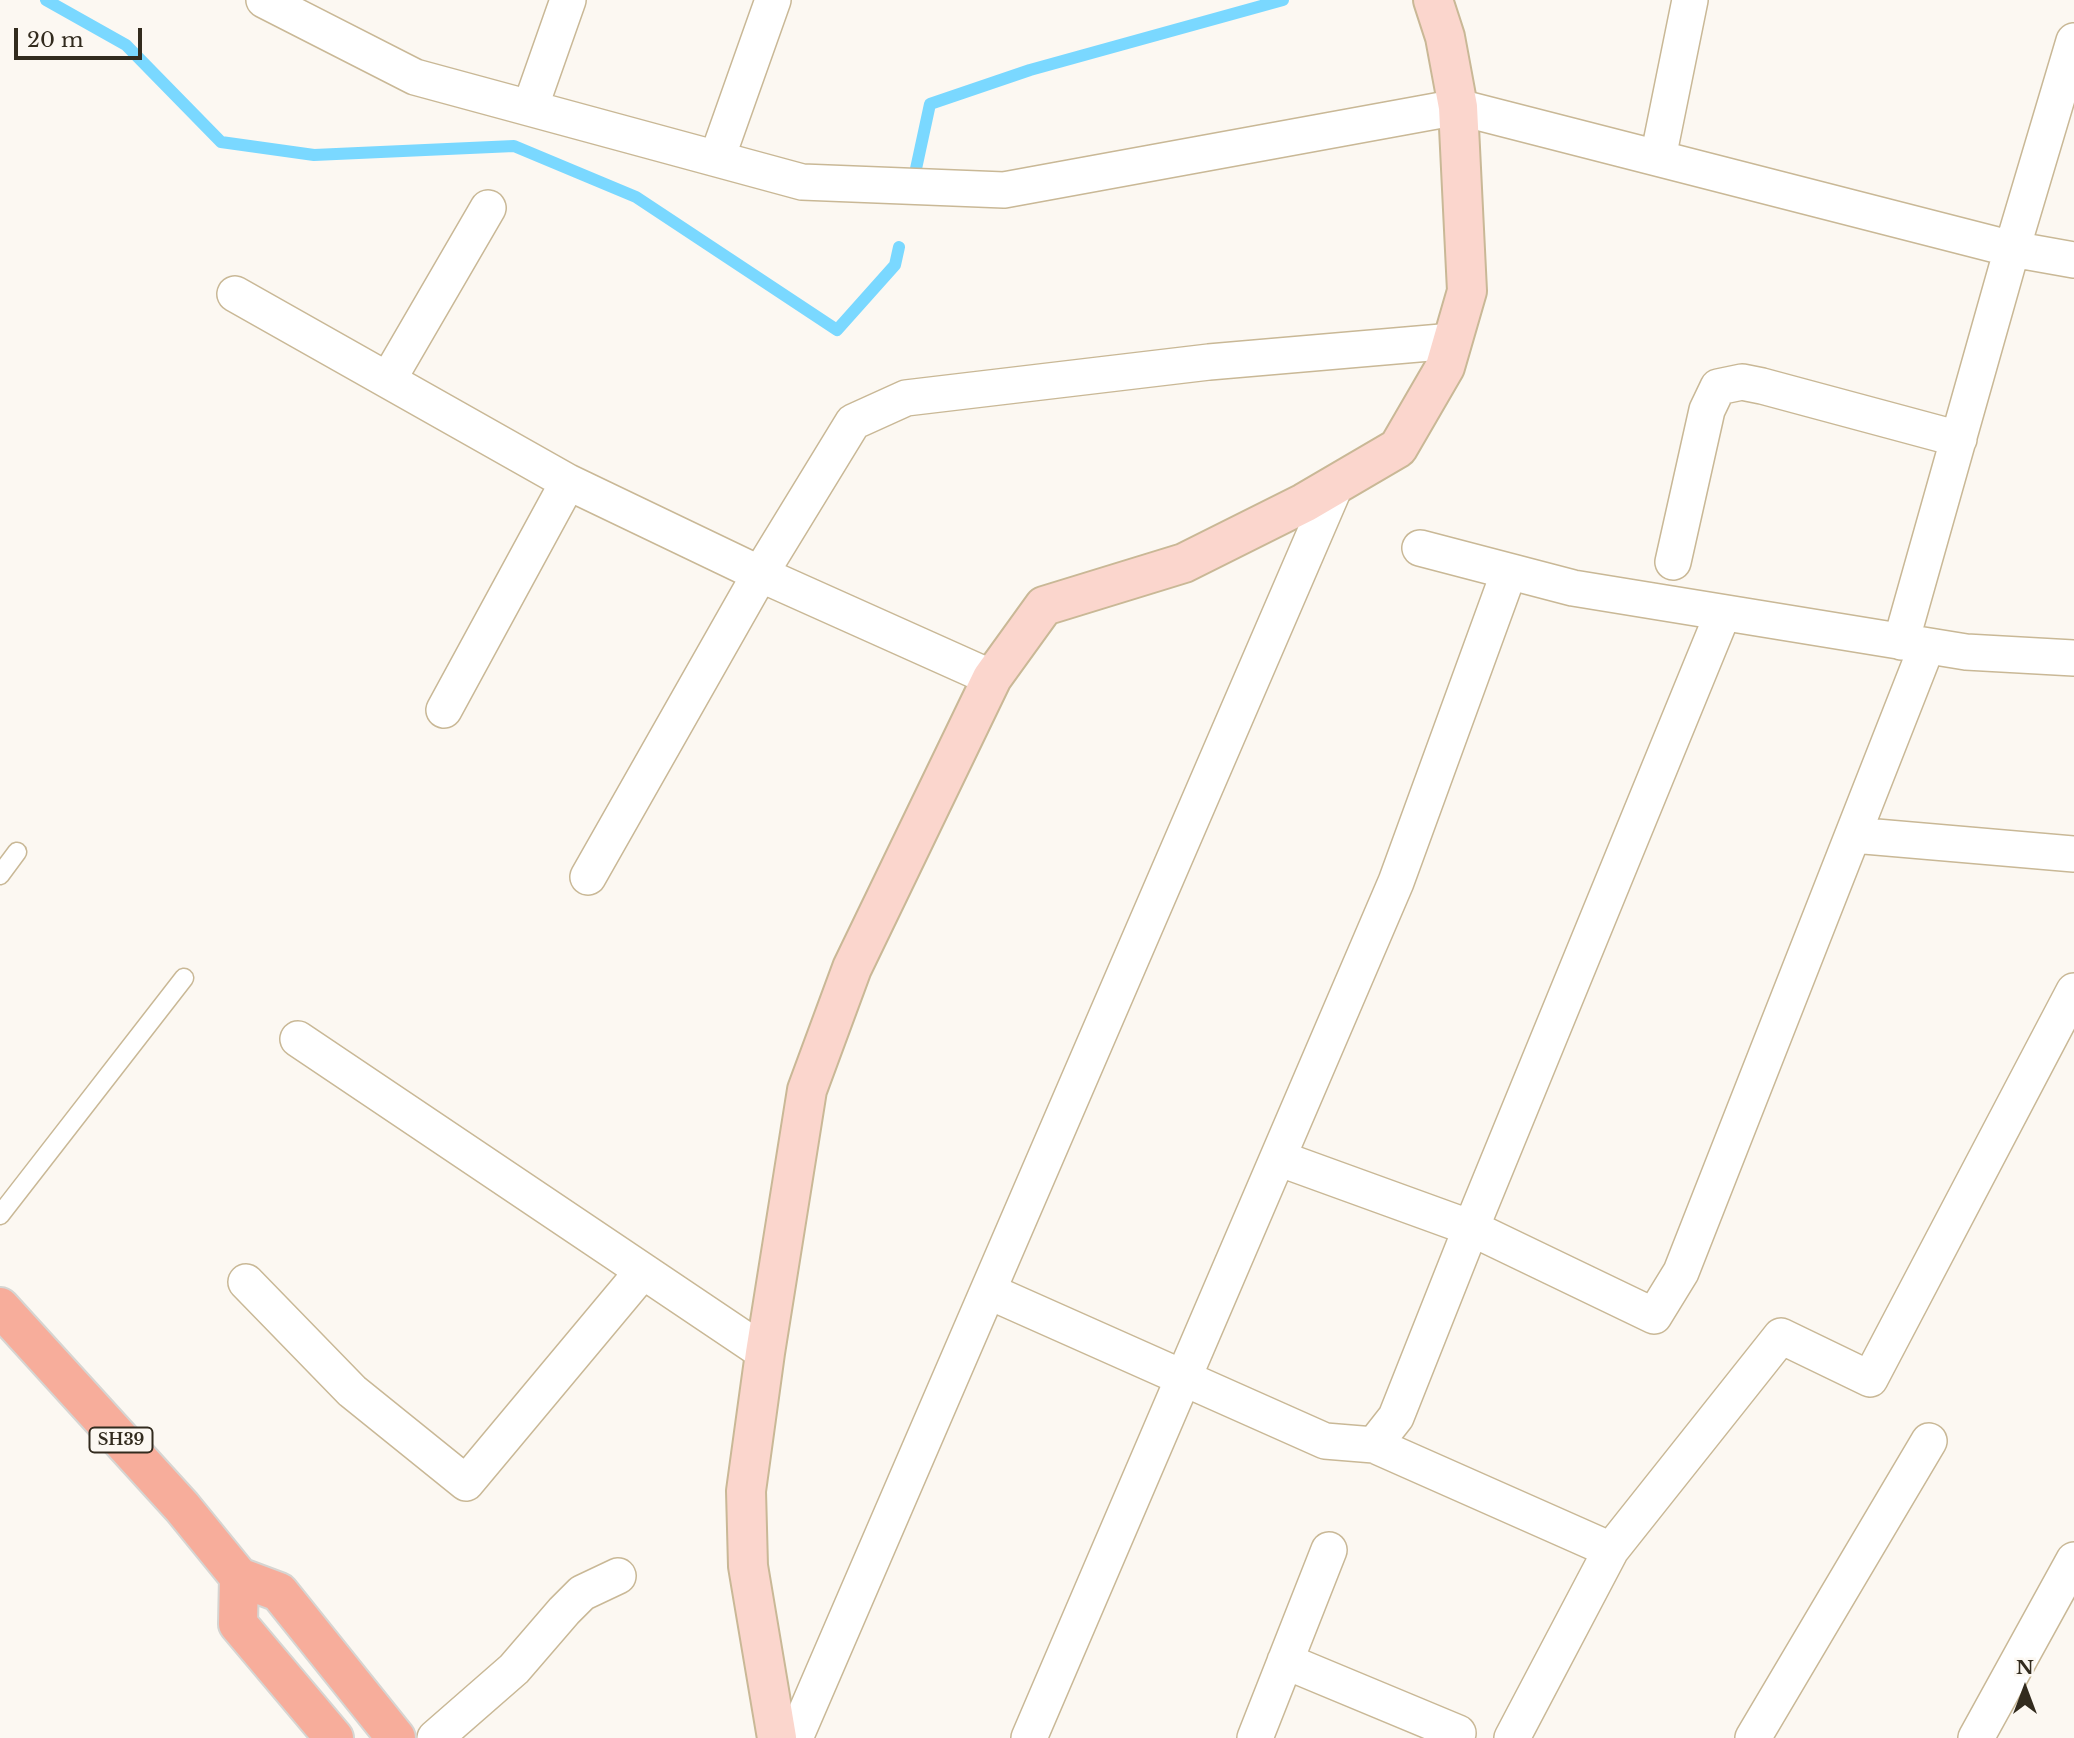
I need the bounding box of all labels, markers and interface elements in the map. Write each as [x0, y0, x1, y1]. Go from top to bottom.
scale bar [18, 14, 145, 58]
text: 20 m [27, 27, 84, 53]
road number: SH39 [90, 1428, 152, 1452]
north arrow [1990, 1654, 2060, 1724]
text: N [2016, 1656, 2034, 1679]

